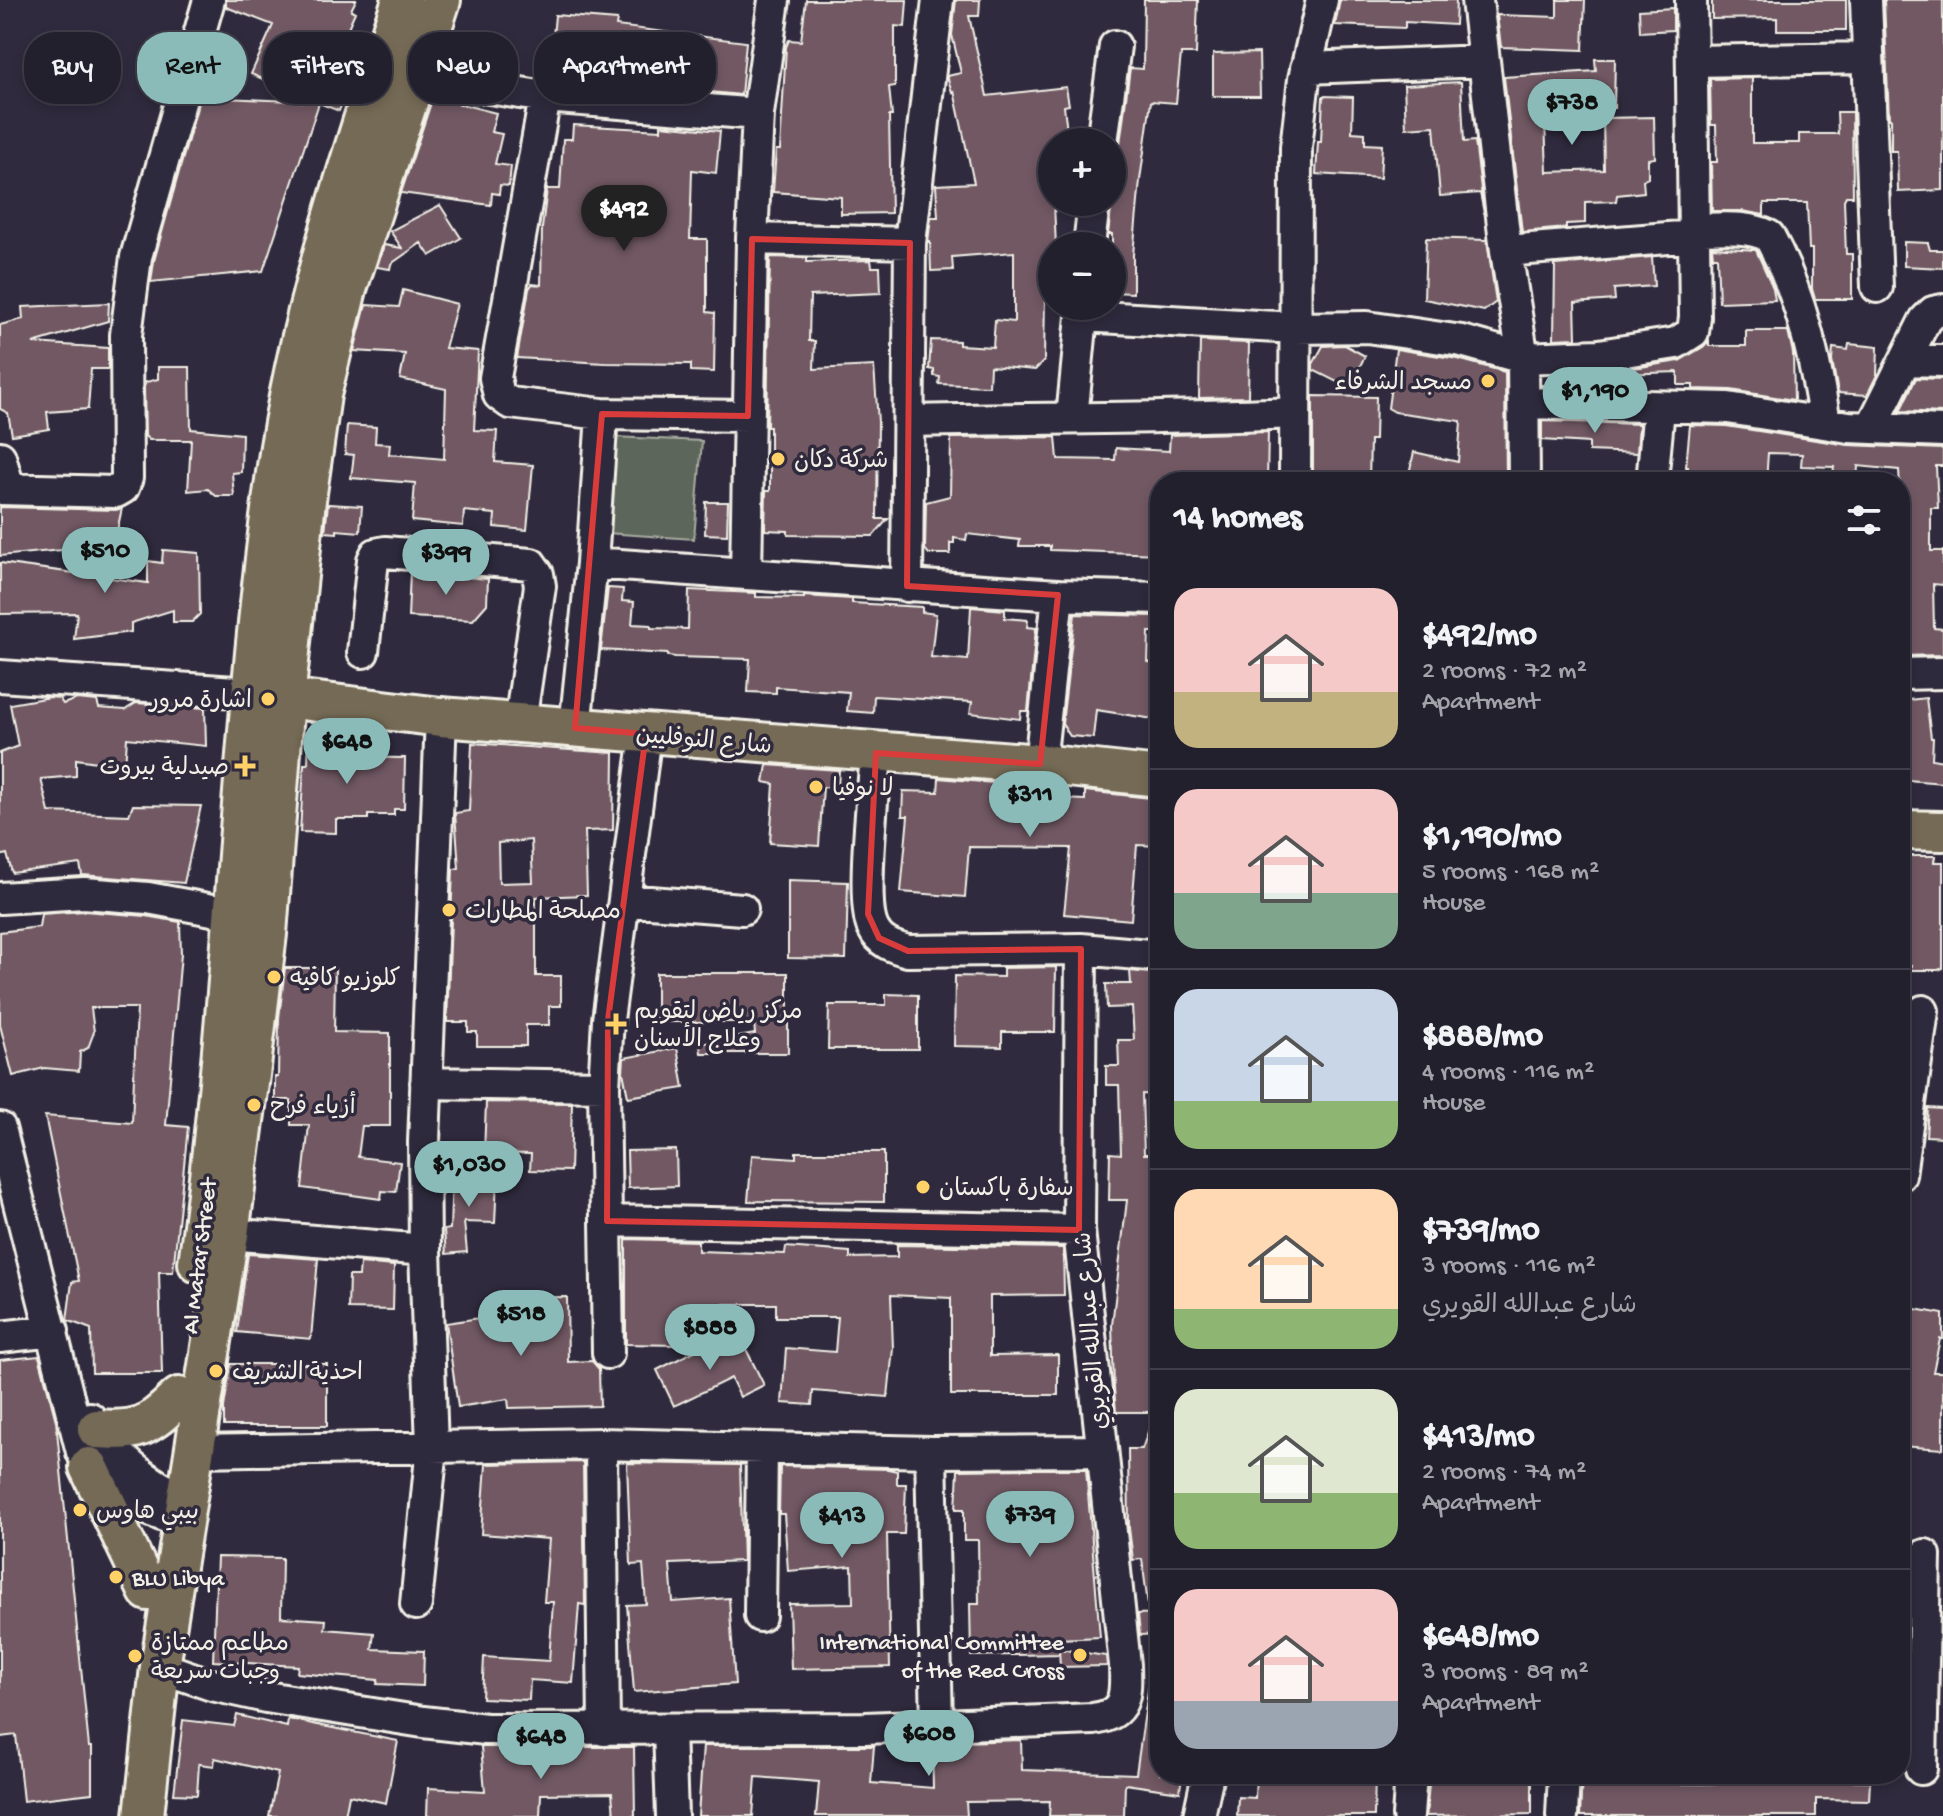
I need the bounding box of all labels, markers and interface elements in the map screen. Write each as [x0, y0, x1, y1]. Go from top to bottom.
chip: Buy [24, 32, 121, 104]
chip: Rent [137, 32, 247, 104]
chip: Filters [263, 32, 392, 104]
chip: New [408, 32, 518, 104]
chip: Apartment [534, 32, 716, 104]
pin: $738 [1525, 79, 1619, 147]
text: $738 [1546, 89, 1598, 120]
map controls [1038, 128, 1126, 320]
button: + [1038, 128, 1126, 216]
pin: $492 [577, 185, 671, 253]
text: $492 [599, 195, 649, 226]
button: − [1038, 232, 1126, 320]
pin: $1,190 [1530, 367, 1660, 435]
place label: مسجد الشرفاء [1334, 370, 1472, 399]
marker: مسجد الشرفاء [1479, 372, 1497, 390]
text: $1,190 [1561, 377, 1629, 408]
place label: شركة دكان [794, 448, 888, 477]
marker: شركة دكان [769, 450, 787, 468]
icon: filters [1842, 498, 1886, 542]
text: 14 homes [1174, 500, 1302, 540]
pin: $510 [58, 527, 152, 595]
pin: $399 [399, 529, 493, 597]
text: $510 [80, 537, 130, 568]
text: $399 [420, 539, 472, 570]
text: $492/mo [1422, 617, 1537, 657]
icon: home [1238, 620, 1334, 716]
text: 2 rooms · 72 m² [1422, 657, 1587, 688]
place label: اشارة مرور [148, 688, 252, 717]
text: Apartment [1422, 688, 1539, 719]
marker: اشارة مرور [259, 690, 277, 708]
pin: $648 [300, 718, 394, 786]
street label: شارع النوفليين [634, 722, 773, 763]
text: $648 [321, 728, 373, 759]
place label: صيدلية بيروت [100, 755, 229, 784]
marker: صيدلية بيروت [236, 757, 254, 775]
pin: $311 [983, 771, 1077, 839]
place label: لا نوفيا [832, 776, 894, 805]
marker: لا نوفيا [807, 778, 825, 796]
text: $311 [1007, 781, 1053, 812]
text: $1,190/mo [1422, 818, 1562, 858]
icon: home [1238, 821, 1334, 917]
text: 5 rooms · 168 m² [1422, 858, 1599, 889]
text: House [1422, 889, 1486, 920]
place label: مصلحة المطارات [465, 899, 621, 928]
marker: مصلحة المطارات [440, 901, 458, 919]
place label: كلوزيو كافيه [290, 966, 400, 995]
marker: كلوزيو كافيه [265, 968, 283, 986]
place label: مركز رياض لتقويم وعلاج الأسنان [634, 999, 803, 1056]
marker: مركز رياض لتقويم وعلاج الأسنان [605, 1013, 627, 1035]
text: $888/mo [1422, 1018, 1543, 1058]
icon: home [1238, 1021, 1334, 1117]
text: 4 rooms · 116 m² [1422, 1058, 1594, 1089]
text: House [1422, 1089, 1486, 1120]
place label: أزياء فرح [270, 1090, 356, 1123]
marker: أزياء فرح [245, 1096, 263, 1114]
pin: $1,030 [404, 1141, 534, 1209]
text: $1,030 [432, 1151, 506, 1182]
street label: Al Matar Street [178, 1175, 226, 1336]
place label: سفارة باكستان [939, 1176, 1074, 1205]
marker: سفارة باكستان [914, 1178, 932, 1196]
text: $739/mo [1422, 1212, 1540, 1252]
icon: home [1238, 1221, 1334, 1317]
street label: شارع عبدالله القويري [1070, 1231, 1117, 1431]
text: 3 rooms · 116 m² [1422, 1252, 1595, 1283]
pin: $518 [474, 1290, 568, 1358]
text: شارع عبدالله القويري [1422, 1292, 1637, 1323]
text: $518 [496, 1300, 546, 1331]
pin: $888 [663, 1304, 757, 1372]
text: $888 [683, 1314, 737, 1345]
place label: احذية الشريف [232, 1360, 363, 1389]
marker: احذية الشريف [207, 1362, 225, 1380]
text: $413/mo [1422, 1418, 1535, 1458]
icon: home [1238, 1421, 1334, 1517]
text: 2 rooms · 74 m² [1422, 1458, 1586, 1489]
text: Apartment [1422, 1489, 1539, 1520]
pin: $739 [983, 1491, 1077, 1559]
pin: $413 [795, 1492, 889, 1560]
place label: بيبي هاوس [96, 1499, 199, 1531]
marker: بيبي هاوس [71, 1501, 89, 1519]
text: $739 [1004, 1501, 1056, 1532]
text: $413 [818, 1502, 866, 1533]
place label: BLU Libya [131, 1566, 225, 1595]
marker: BLU Libya [107, 1568, 125, 1586]
text: $648/mo [1422, 1618, 1539, 1658]
icon: home [1238, 1621, 1334, 1717]
place label: International Committee of the Red Cross [819, 1630, 1065, 1687]
place label: مطاعم ممتازة وجبات سريعة [151, 1631, 289, 1688]
marker: International Committee of the Red Cross [1071, 1646, 1089, 1664]
marker: مطاعم ممتازة وجبات سريعة [126, 1647, 144, 1665]
text: 3 rooms · 89 m² [1422, 1658, 1589, 1689]
text: Apartment [1422, 1689, 1539, 1720]
pin: $608 [882, 1710, 976, 1778]
pin: $648 [494, 1713, 588, 1781]
text: $608 [902, 1720, 956, 1751]
text: $648 [515, 1723, 567, 1754]

